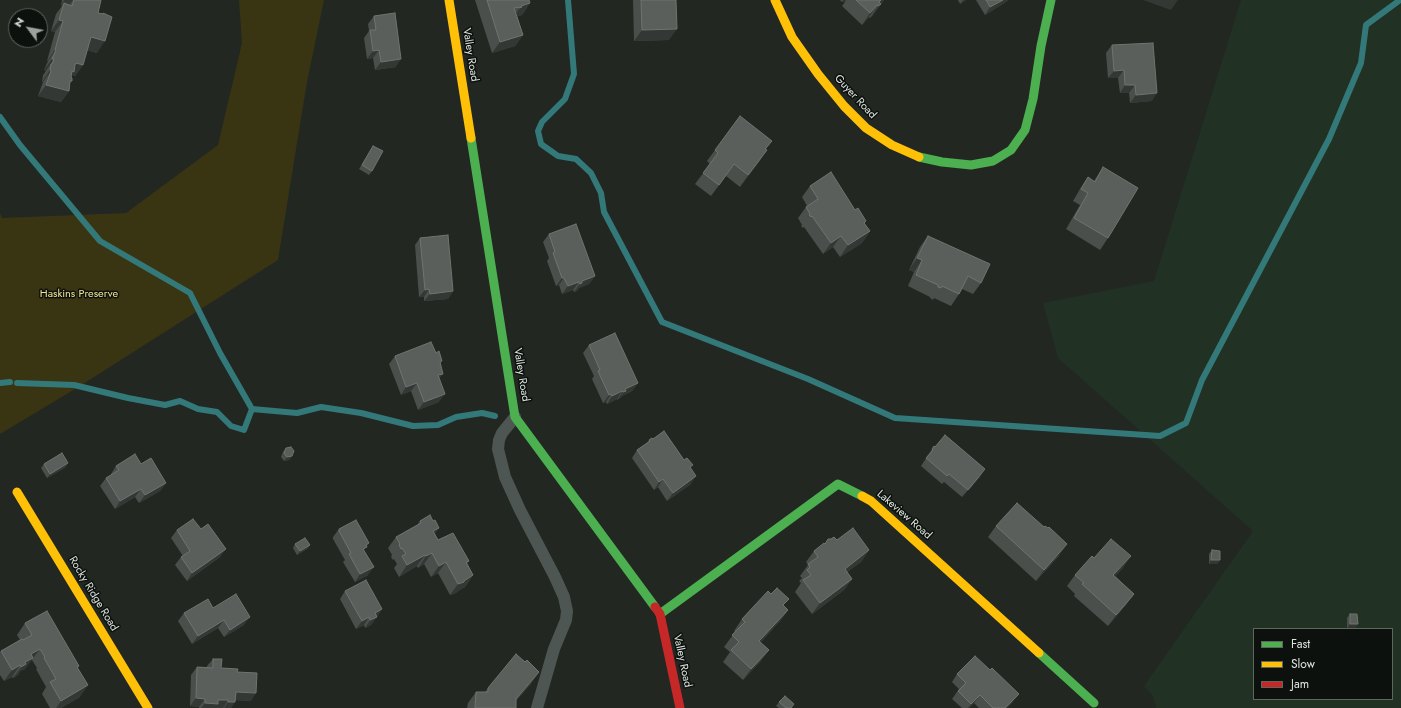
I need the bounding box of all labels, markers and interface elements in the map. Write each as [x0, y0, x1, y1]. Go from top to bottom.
north arrow [8, 8, 48, 48]
text: N [10, 14, 28, 30]
street label: Valley Road [459, 27, 481, 83]
street label: Guyer Road [831, 72, 879, 122]
park label: Haskins Preserve [40, 287, 118, 301]
street label: Valley Road [510, 347, 532, 403]
street label: Lakeview Road [874, 488, 934, 542]
street label: Rocky Ridge Road [65, 554, 121, 634]
legend [1253, 628, 1393, 700]
street label: Valley Road [670, 633, 694, 689]
text: Fast [1291, 635, 1310, 653]
text: Slow [1291, 655, 1315, 673]
text: Jam [1291, 675, 1309, 693]

